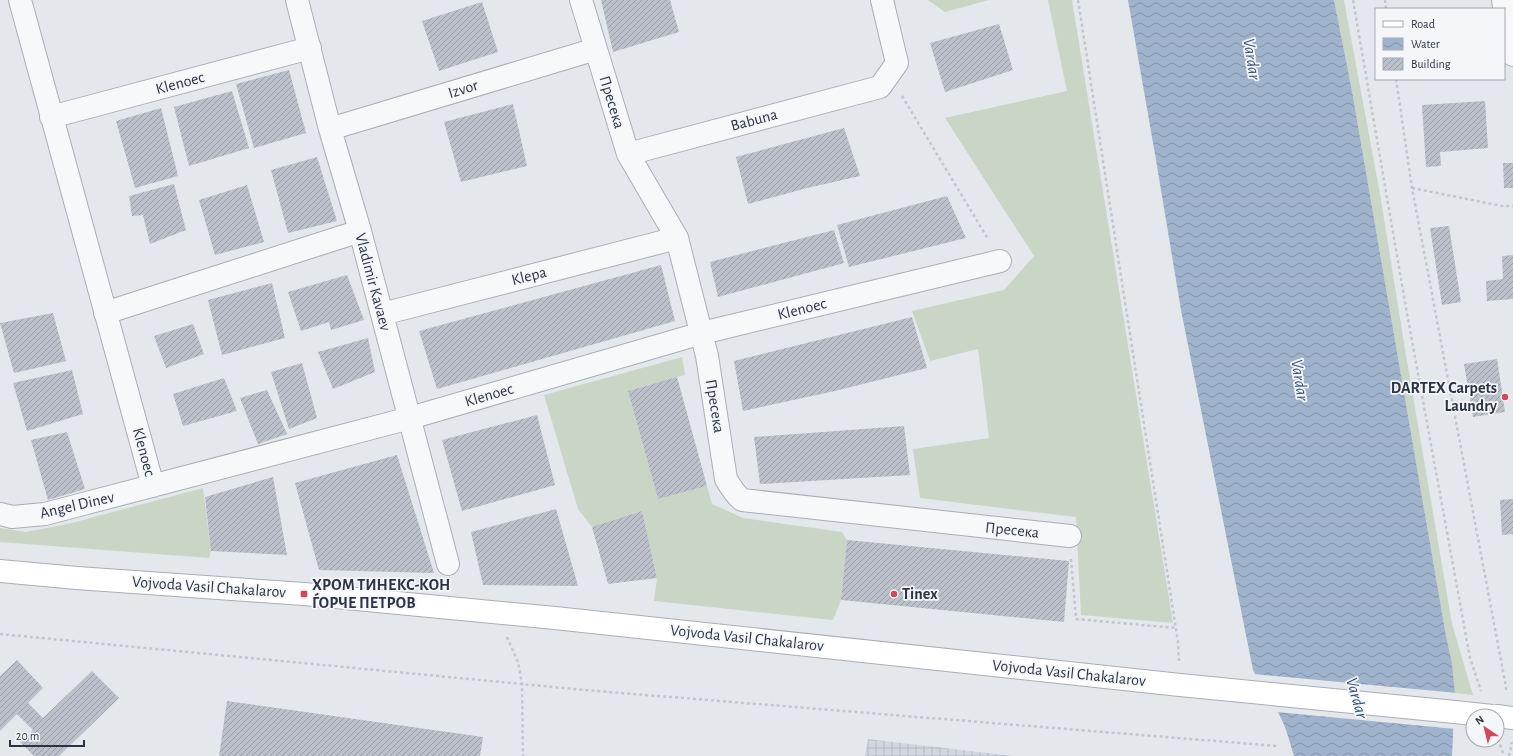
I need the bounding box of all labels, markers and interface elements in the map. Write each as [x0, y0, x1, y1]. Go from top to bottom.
legend [1375, 8, 1505, 80]
text: Road [1411, 18, 1435, 30]
water label: Vardar [1240, 37, 1264, 81]
text: Water [1411, 38, 1440, 50]
text: Building [1411, 58, 1451, 70]
street label: Klenoec [154, 69, 206, 97]
street label: Пресека [596, 74, 628, 130]
street label: Izvor [446, 77, 481, 101]
street label: Babuna [729, 106, 779, 134]
street label: Vladimir Kavaev [352, 231, 394, 333]
street label: Klepa [510, 264, 548, 288]
street label: Klenoec [776, 295, 828, 323]
water label: Vardar [1288, 358, 1312, 402]
street label: Пресека [703, 378, 727, 434]
street label: Klenoec [463, 380, 515, 410]
place label: DARTEX Carpets Laundry [1391, 380, 1498, 415]
marker: DARTEX Carpets Laundry [1500, 392, 1510, 402]
street label: Klenoec [130, 426, 158, 478]
street label: Angel Dinev [38, 489, 116, 521]
street label: Пресека [984, 519, 1040, 541]
street label: Vojvoda Vasil Chakalarov [131, 574, 287, 601]
place label: ХРОМ ТИНЕКС-КОН ЃОРЧЕ ПЕТРОВ [312, 577, 450, 611]
place label: Tinex [902, 586, 938, 602]
marker: ХРОМ ТИНЕКС-КОН ЃОРЧЕ ПЕТРОВ [299, 589, 309, 599]
marker: Tinex [889, 589, 899, 599]
street label: Vojvoda Vasil Chakalarov [669, 622, 825, 655]
street label: Vojvoda Vasil Chakalarov [991, 657, 1147, 690]
water label: Vardar [1343, 676, 1371, 721]
north arrow [1465, 708, 1505, 748]
text: N [1473, 714, 1486, 727]
scale bar [10, 722, 84, 748]
text: 20 m [16, 730, 39, 742]

